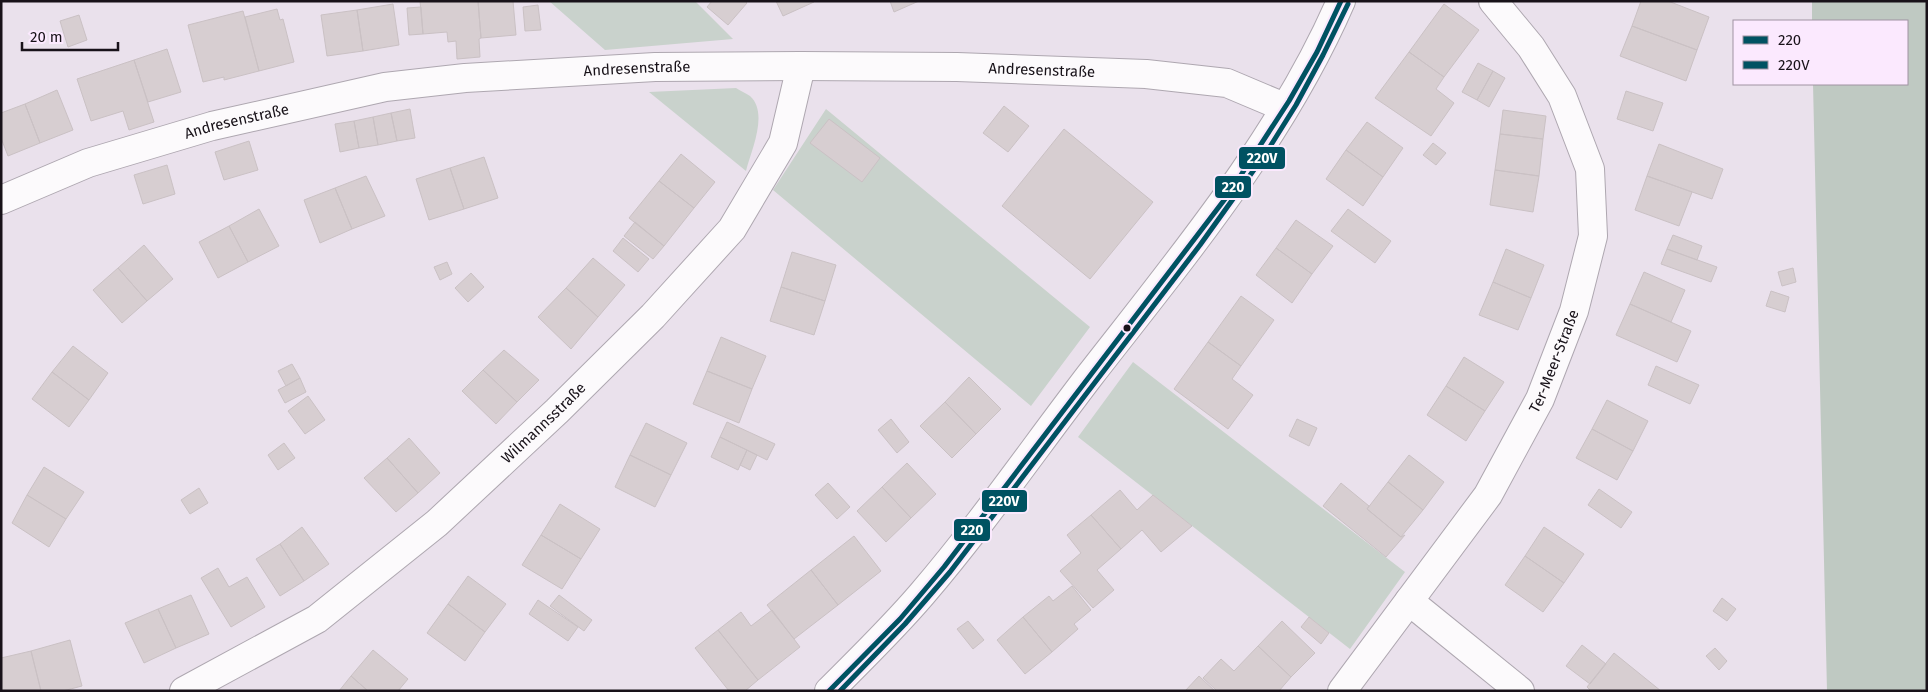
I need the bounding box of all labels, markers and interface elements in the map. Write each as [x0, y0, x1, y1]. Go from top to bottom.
scale bar [22, 20, 119, 52]
legend [1733, 20, 1908, 85]
text: 20 m [30, 28, 63, 46]
text: 220 [1778, 31, 1801, 49]
text: 220V [1778, 56, 1810, 74]
street label: Andresenstraße [583, 58, 690, 80]
street label: Andresenstraße [988, 59, 1096, 81]
street label: Andresenstraße [182, 100, 291, 143]
line badge: 220V [1238, 146, 1286, 170]
text: 220V [1247, 150, 1278, 167]
line badge: 220 [1214, 175, 1252, 199]
text: 220 [1222, 179, 1244, 196]
street label: Ter-Meer-Straße [1525, 307, 1583, 416]
unlabelled marker [1122, 323, 1132, 333]
street label: Wilmannsstraße [498, 379, 589, 467]
line badge: 220V [981, 489, 1028, 513]
text: 220V [989, 493, 1020, 510]
line badge: 220 [953, 518, 991, 542]
text: 220 [961, 522, 983, 539]

